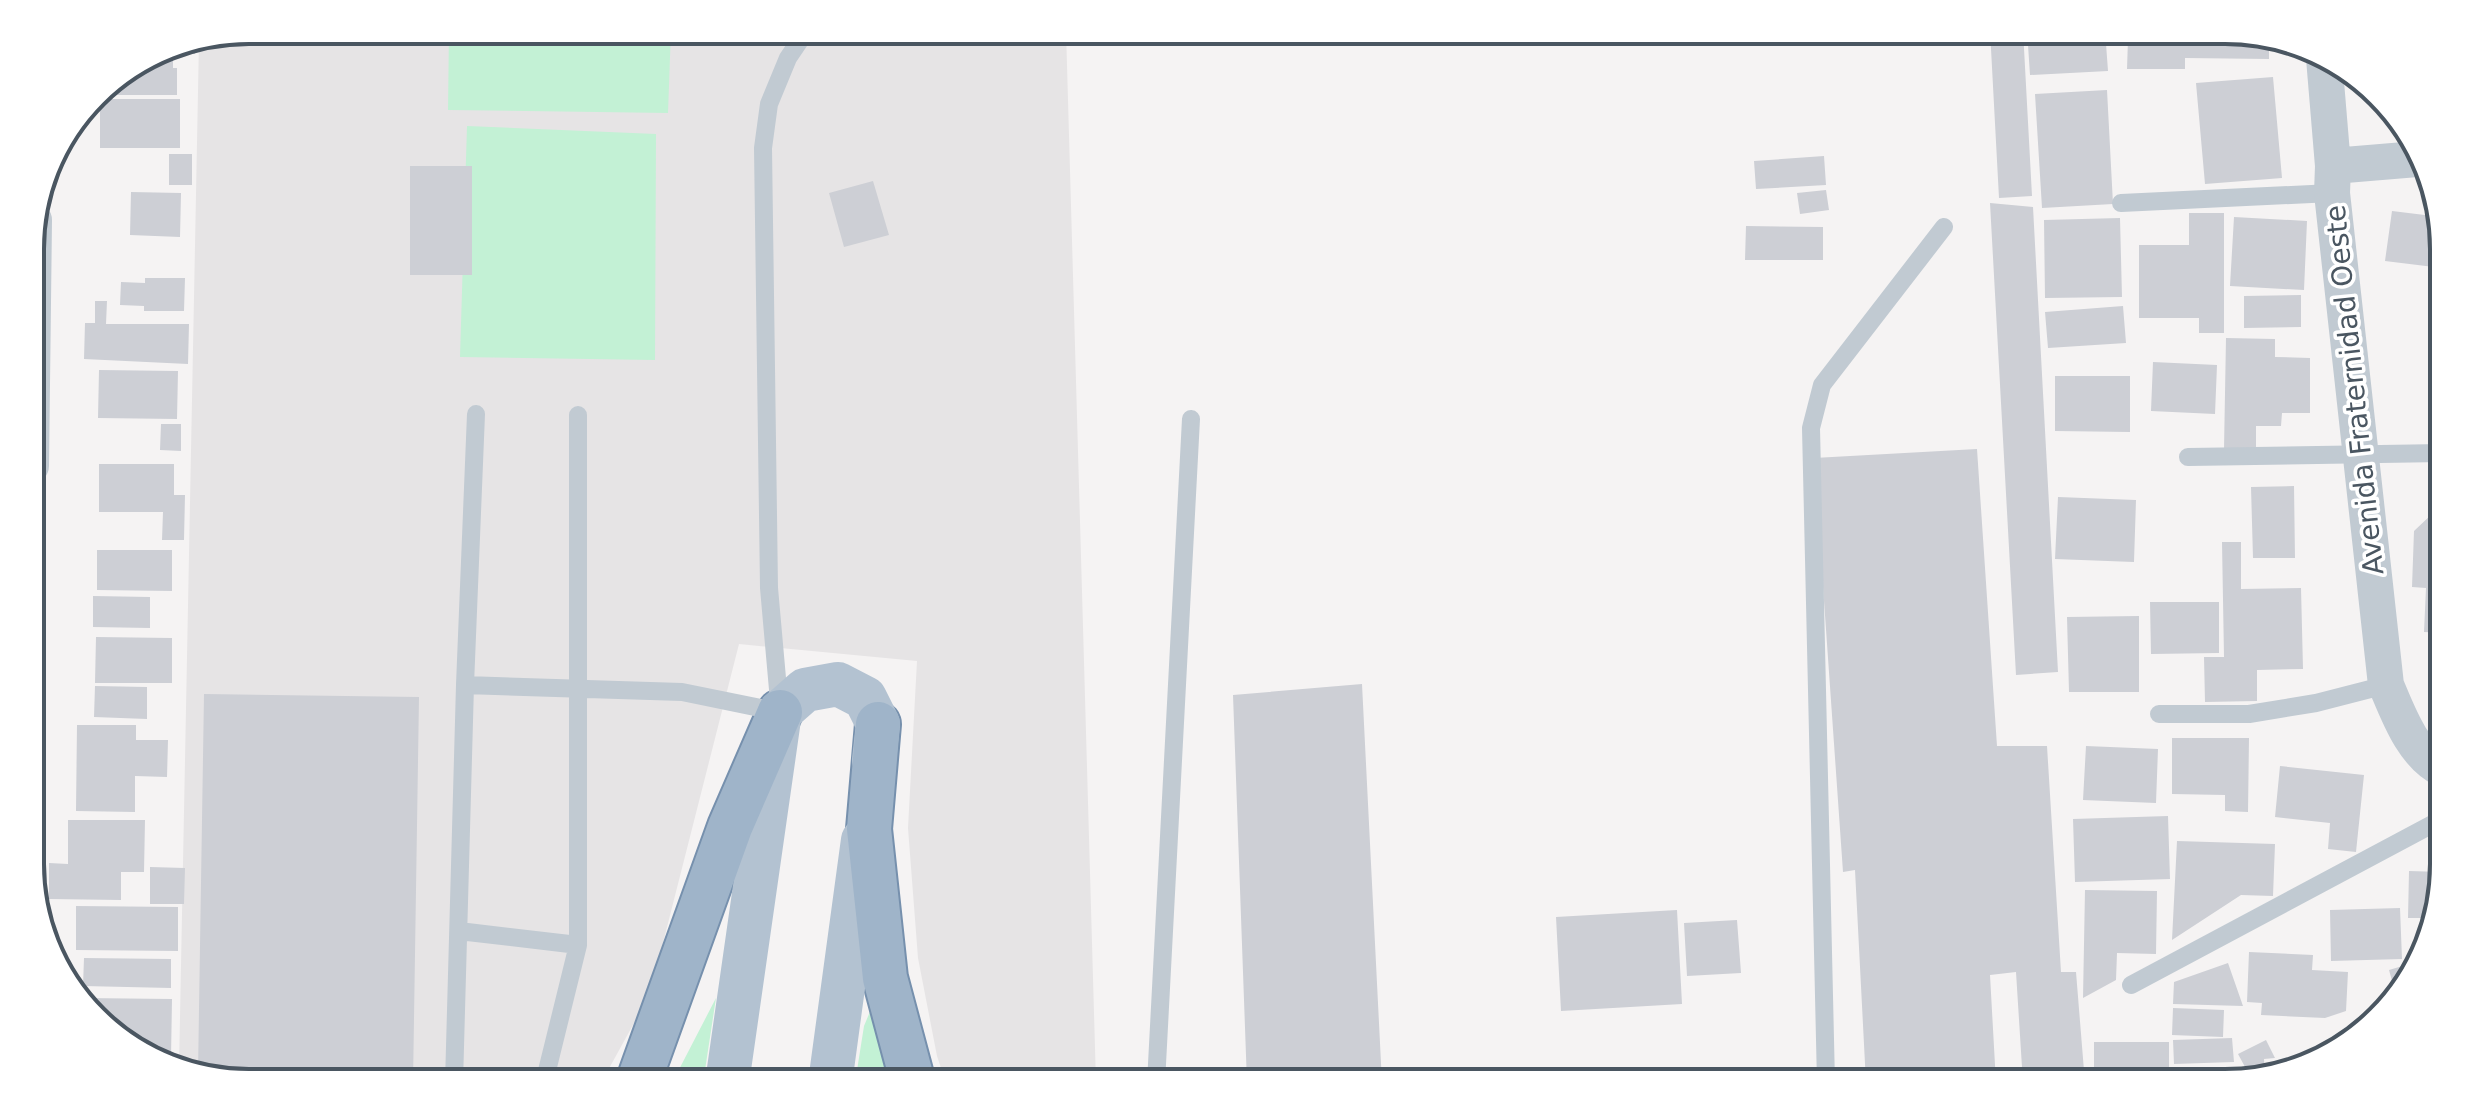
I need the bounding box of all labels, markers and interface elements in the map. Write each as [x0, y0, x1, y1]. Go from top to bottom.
street label: Avenida Fraternidad Oeste [2319, 203, 2390, 577]

